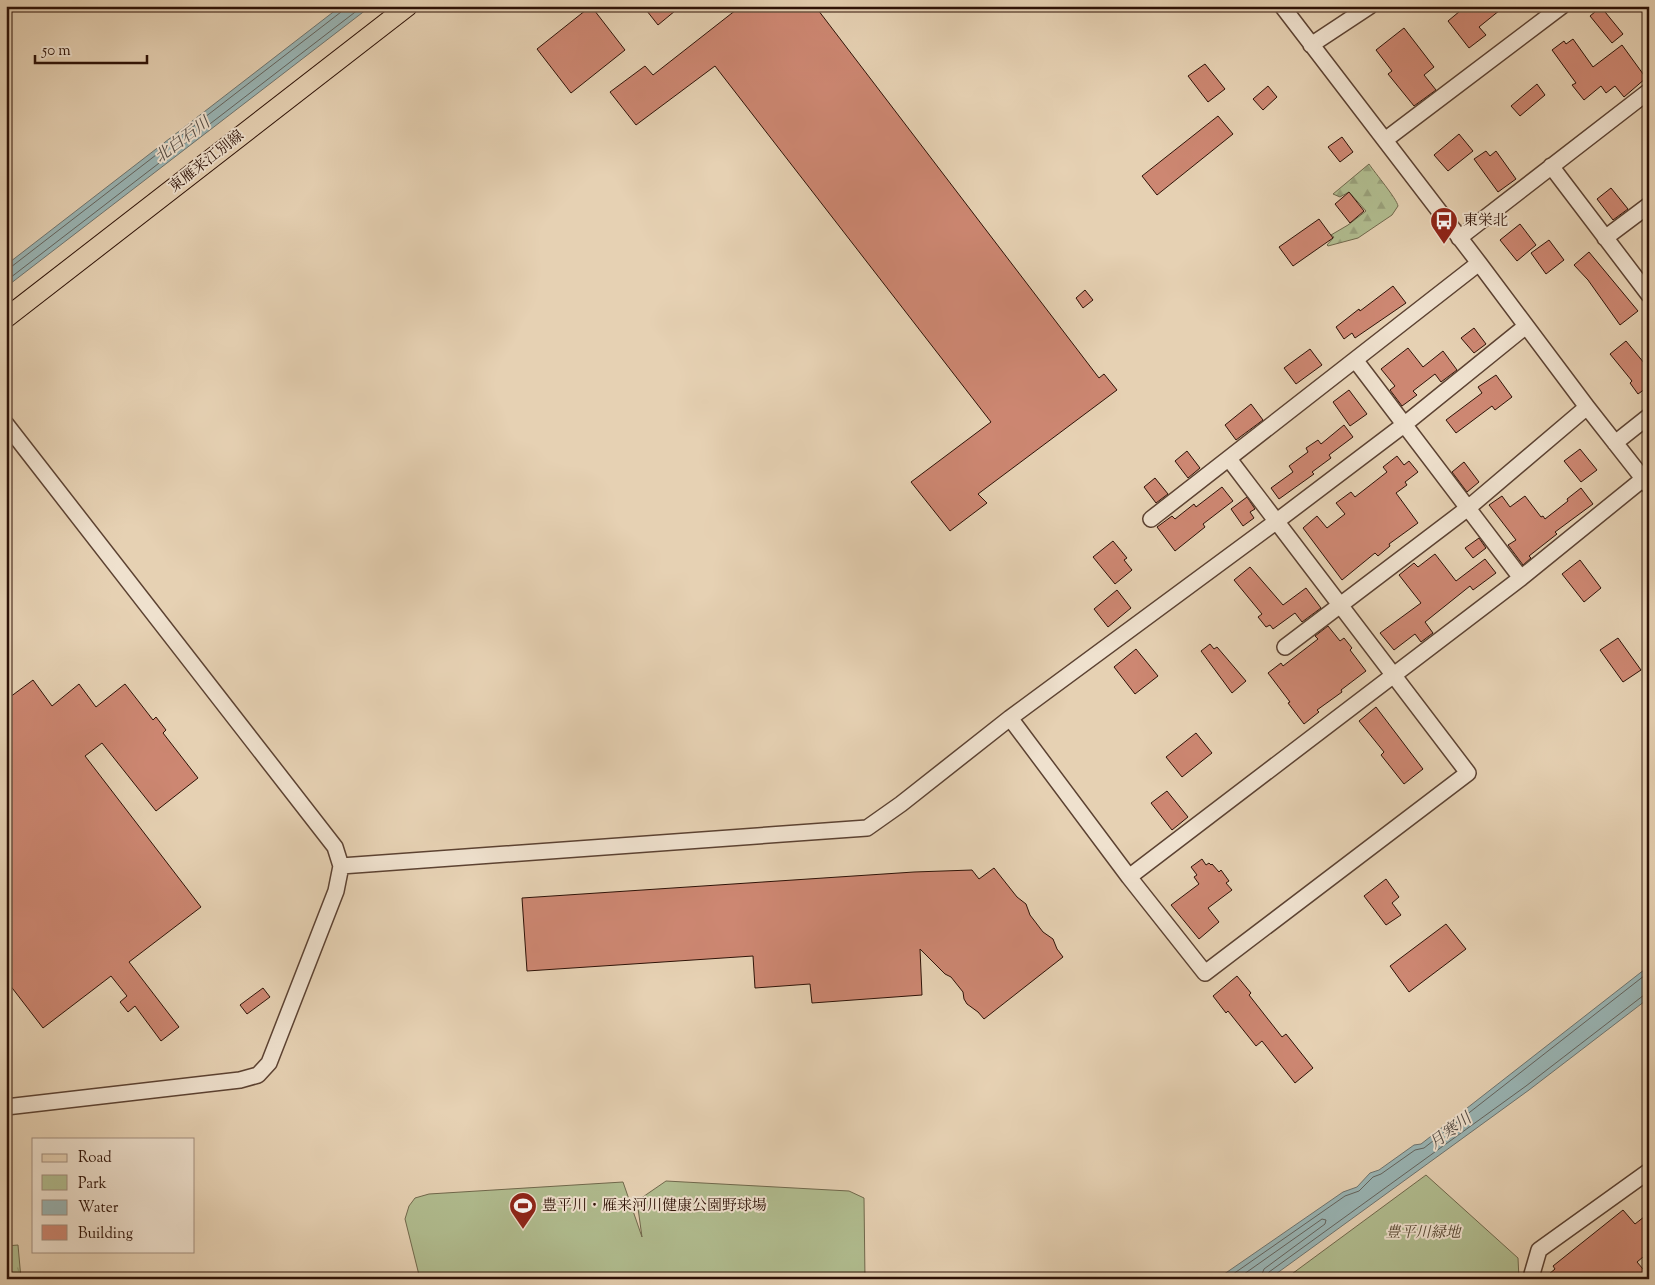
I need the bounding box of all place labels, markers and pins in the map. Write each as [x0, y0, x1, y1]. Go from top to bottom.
bus stop icon: 東栄北 [1429, 206, 1459, 245]
place label: 東栄北 [1463, 211, 1508, 232]
sports icon: 豊平川・雁来河川健康公園野球場 [508, 1191, 538, 1230]
place label: 豊平川・雁来河川健康公園野球場 [542, 1196, 767, 1217]

